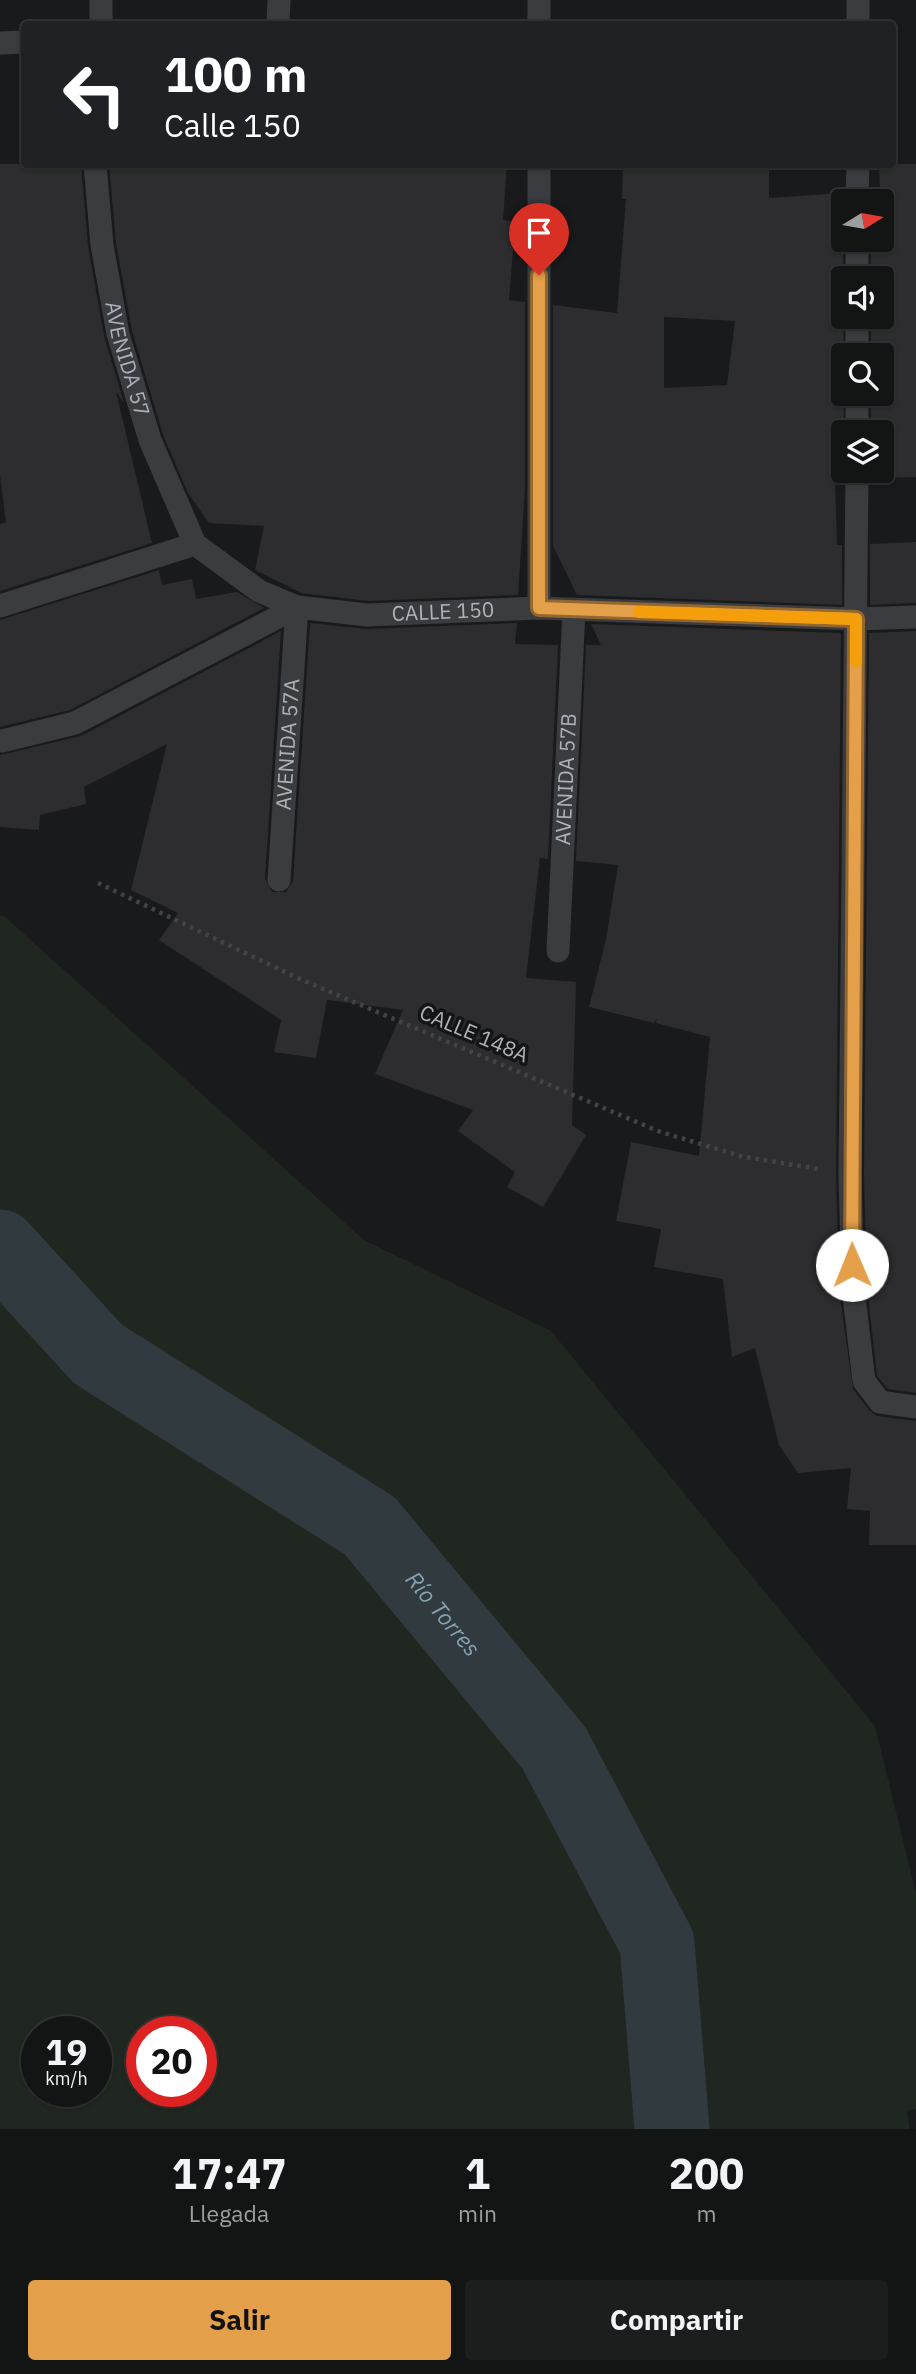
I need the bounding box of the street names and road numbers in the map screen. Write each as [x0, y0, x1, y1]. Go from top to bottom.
street label: AVENIDA 57 [99, 299, 157, 420]
street label: CALLE 150 [391, 595, 495, 627]
street label: AVENIDA 57A [269, 678, 305, 811]
street label: AVENIDA 57B [548, 712, 582, 846]
street label: CALLE 148A [416, 998, 533, 1069]

